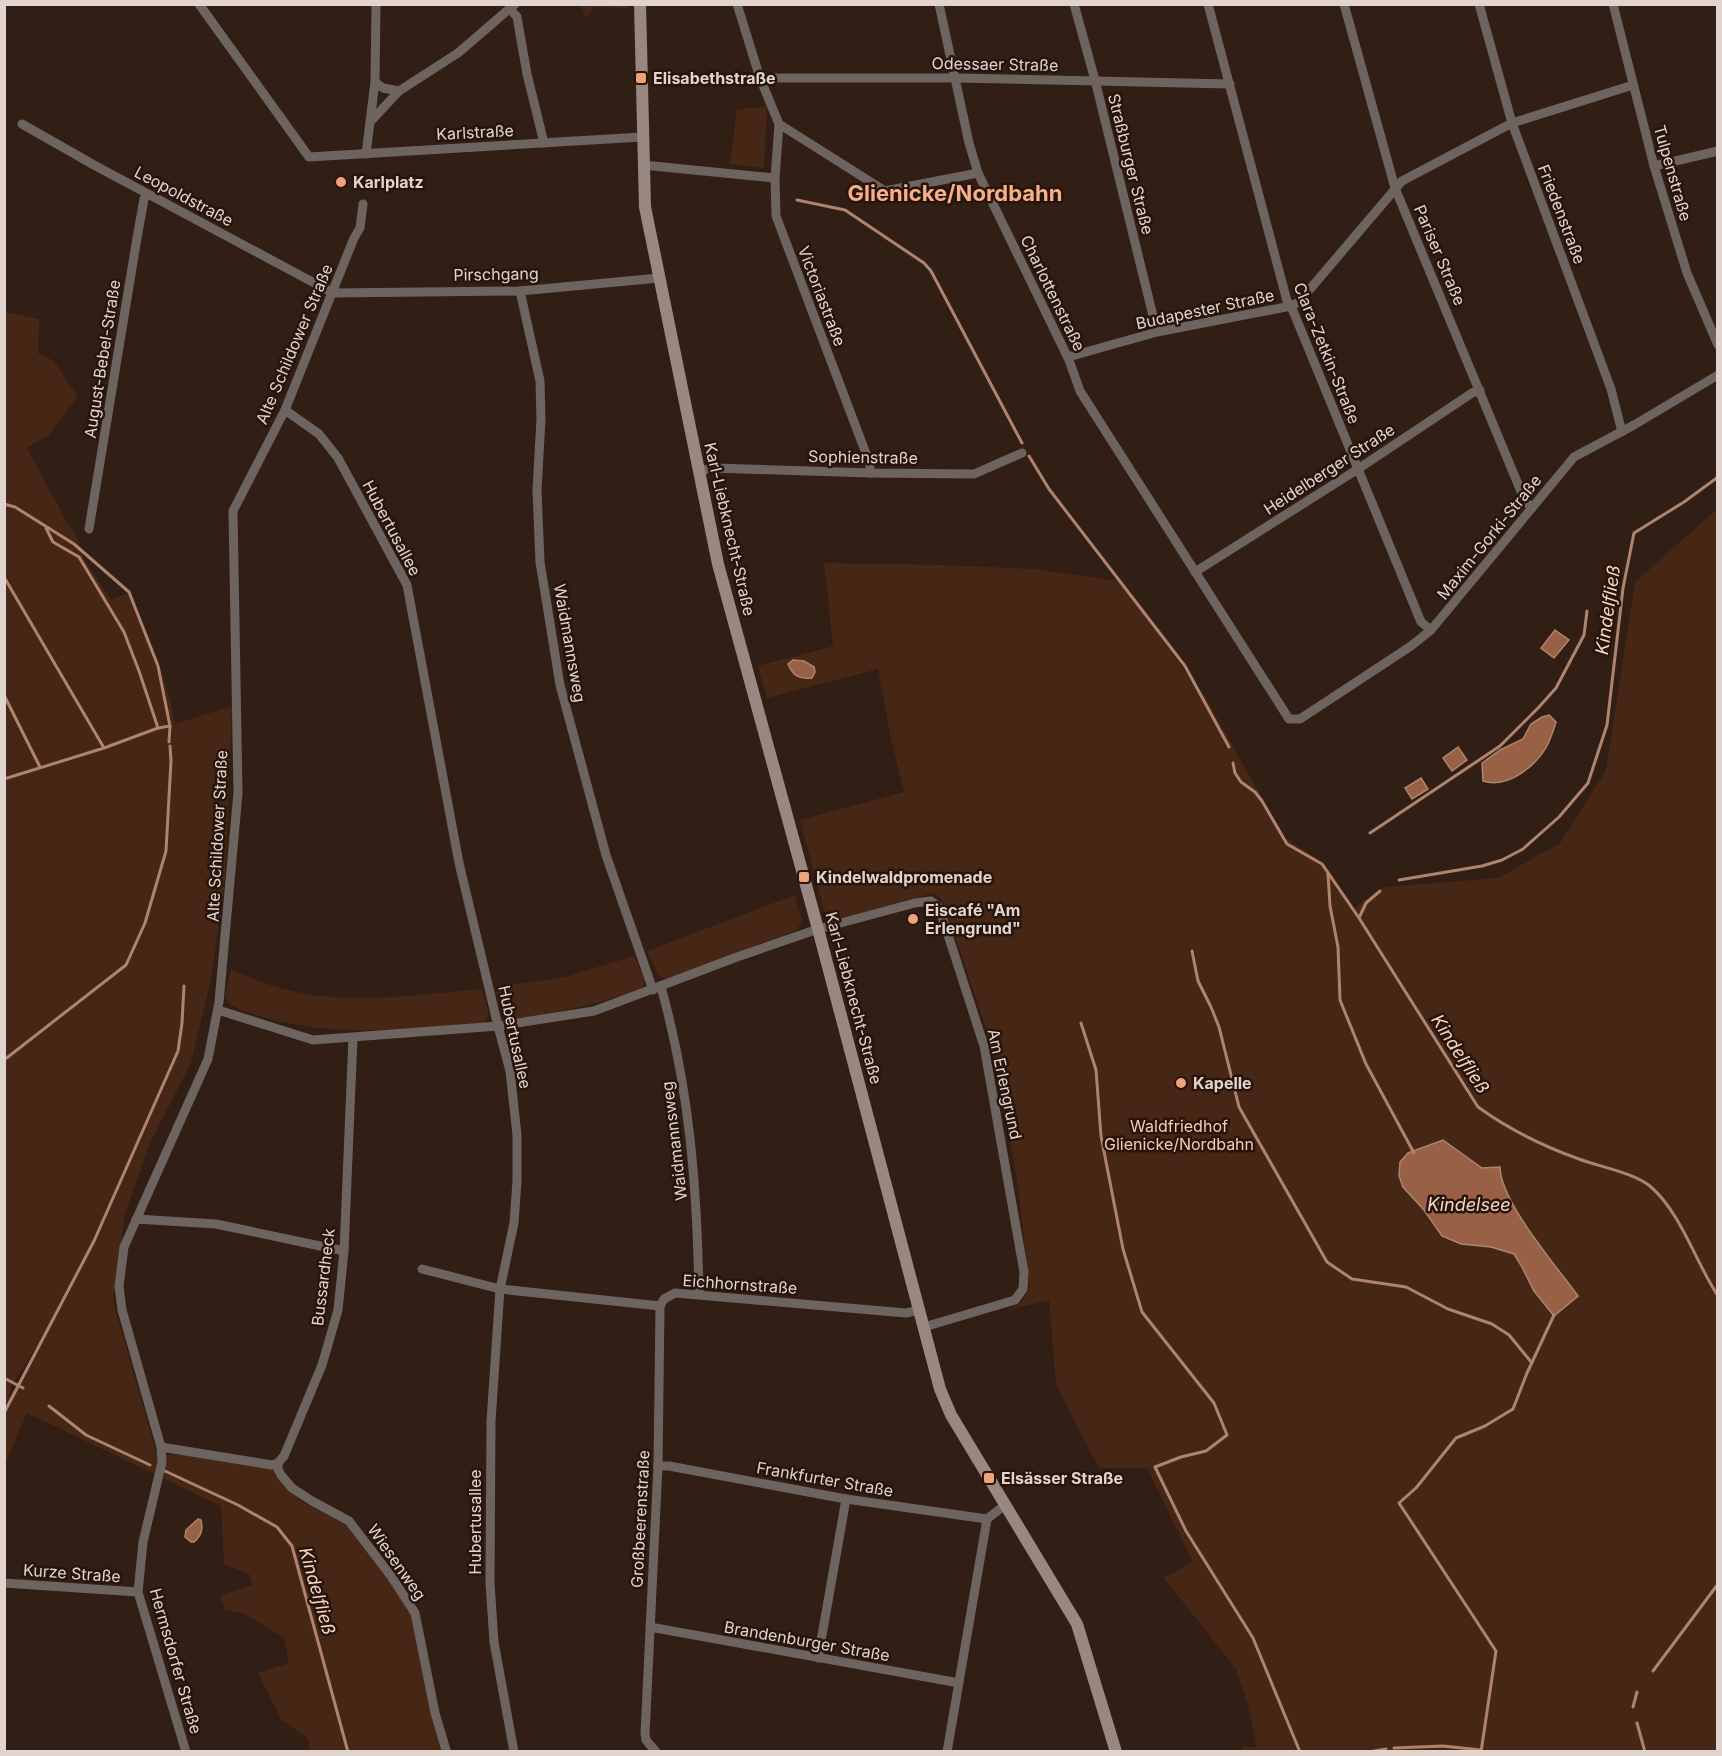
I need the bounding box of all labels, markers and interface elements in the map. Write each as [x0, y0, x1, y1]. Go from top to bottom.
street label: Odessaer Straße [931, 53, 1059, 75]
place label: Elisabethstraße [653, 68, 776, 88]
marker: Elisabethstraße [634, 71, 648, 85]
street label: Straßburger Straße [1104, 91, 1158, 237]
street label: Karlstraße [436, 120, 514, 144]
street label: Tulpenstraße [1650, 123, 1696, 223]
street label: Friedenstraße [1534, 161, 1590, 267]
street label: Leopoldstraße [131, 162, 237, 230]
place label: Karlplatz [353, 172, 424, 192]
marker: Karlplatz [334, 175, 348, 189]
district label: Glienicke/Nordbahn [848, 180, 1062, 206]
street label: Pariser Straße [1410, 202, 1470, 308]
street label: Charlottenstraße [1016, 232, 1090, 354]
street label: Victoriastraße [794, 243, 850, 349]
street label: Alte Schildower Straße [251, 261, 337, 427]
street label: Pirschgang [453, 263, 539, 285]
street label: August-Bebel-Straße [80, 278, 124, 440]
street label: Clara-Zetkin-Straße [1290, 279, 1364, 427]
street label: Budapester Straße [1134, 285, 1276, 333]
street label: Heidelberger Straße [1260, 419, 1398, 519]
street label: Karl-Liebknecht-Straße [700, 440, 760, 618]
street label: Sophienstraße [808, 446, 918, 468]
street label: Maxim-Gorki-Straße [1432, 471, 1546, 603]
street label: Hubertusallee [358, 477, 426, 579]
water label: Kindelfließ [1591, 564, 1624, 656]
street label: Waidmannsweg [550, 582, 590, 704]
street label: Alte Schildower Straße [203, 750, 231, 922]
place label: Kindelwaldpromenade [816, 867, 992, 887]
marker: Kindelwaldpromenade [797, 870, 811, 884]
place label: Eiscafé "Am Erlengrund" [925, 900, 1021, 938]
street label: Karl-Liebknecht-Straße [821, 910, 887, 1086]
marker: Eiscafé "Am Erlengrund" [906, 912, 920, 926]
street label: Hubertusallee [494, 983, 536, 1091]
water label: Kindelfließ [1427, 1010, 1494, 1097]
street label: Am Erlengrund [984, 1027, 1026, 1141]
place label: Kapelle [1193, 1073, 1252, 1093]
marker: Kapelle [1174, 1076, 1188, 1090]
street label: Waidmannsweg [657, 1080, 691, 1202]
park label: Waldfriedhof Glienicke/Nordbahn [1104, 1116, 1254, 1154]
water label: Kindelsee [1427, 1194, 1511, 1215]
street label: Bussardheck [307, 1227, 339, 1327]
street label: Eichhornstraße [682, 1270, 798, 1298]
street label: Großbeerenstraße [626, 1450, 654, 1588]
street label: Frankfurter Straße [755, 1457, 895, 1501]
place label: Elsässer Straße [1001, 1468, 1123, 1488]
street label: Hubertusallee [465, 1469, 485, 1575]
marker: Elsässer Straße [982, 1471, 996, 1485]
street label: Wiesenweg [364, 1520, 430, 1604]
water label: Kindelfließ [295, 1545, 340, 1637]
street label: Kurze Straße [23, 1560, 121, 1586]
street label: Hermsdorfer Straße [146, 1586, 206, 1736]
street label: Brandenburger Straße [723, 1617, 891, 1665]

